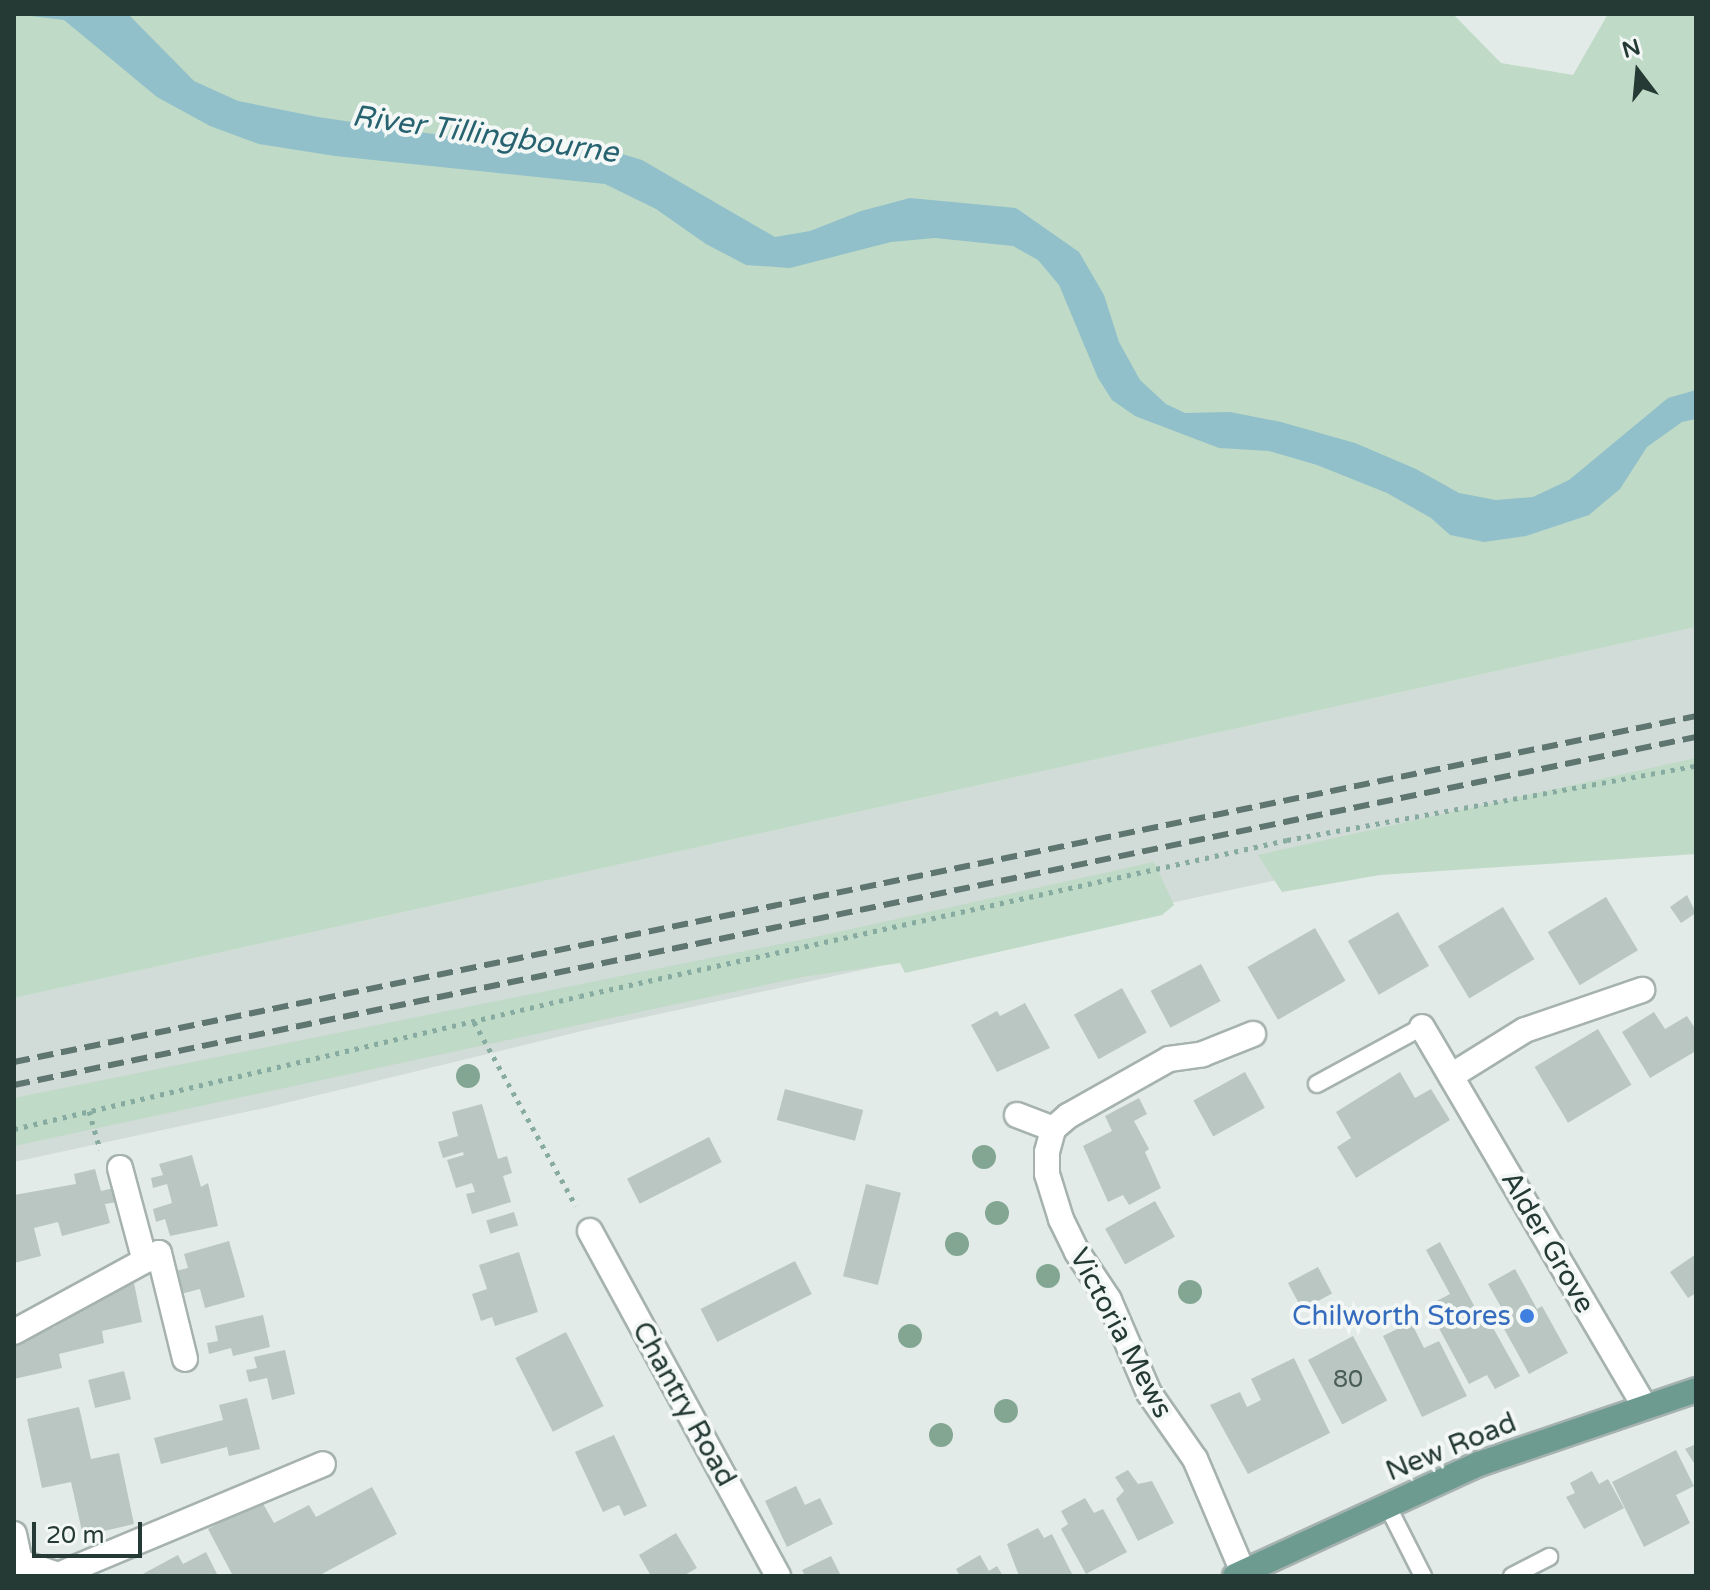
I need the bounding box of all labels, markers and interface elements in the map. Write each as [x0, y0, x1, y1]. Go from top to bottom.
north arrow [1598, 32, 1678, 112]
text: N [1619, 34, 1643, 64]
water label: River Tillingbourne [350, 99, 620, 171]
street label: Alder Grove [1494, 1165, 1602, 1319]
street label: Victoria Mews [1062, 1242, 1180, 1424]
place label: Chilworth Stores [1292, 1299, 1511, 1333]
marker: Chilworth Stores [1518, 1307, 1536, 1325]
street label: Chantry Road [625, 1316, 743, 1492]
house number: 80 [1333, 1366, 1363, 1394]
street label: New Road [1381, 1406, 1521, 1488]
scale bar [36, 1506, 146, 1556]
text: 20 m [46, 1521, 104, 1550]

